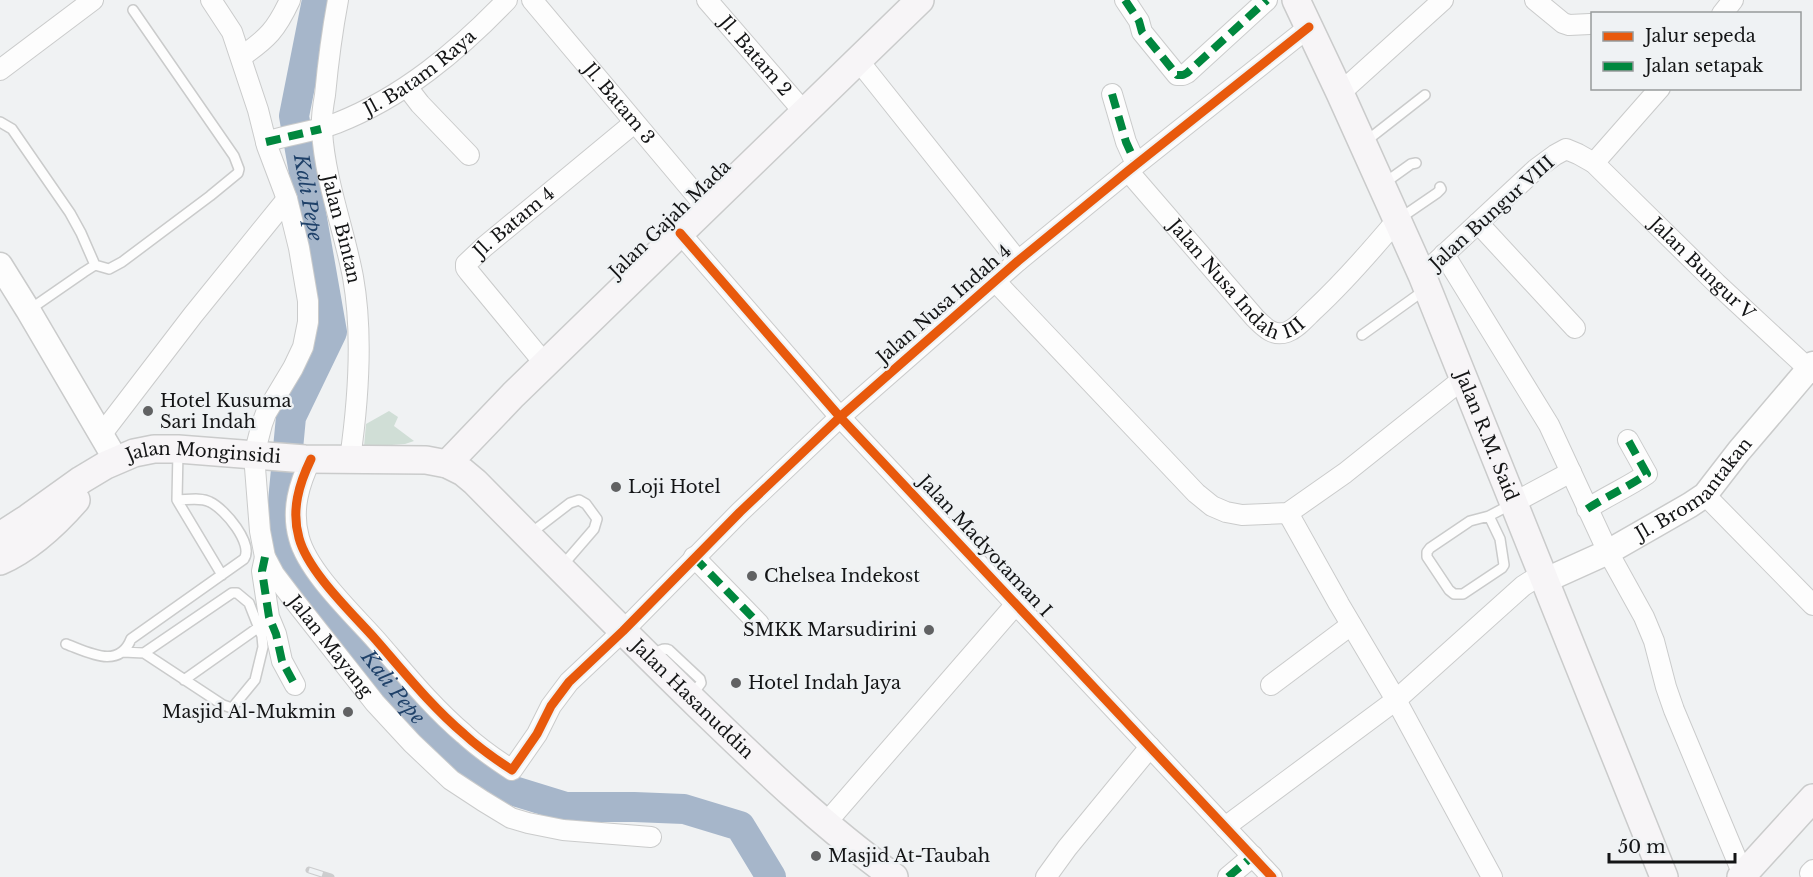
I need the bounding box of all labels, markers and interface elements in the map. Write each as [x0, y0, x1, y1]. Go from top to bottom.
street label: Jl. Batam 2 [713, 10, 796, 101]
legend [1591, 12, 1801, 90]
street label: Jl. Batam Raya [358, 25, 481, 121]
text: Jalur sepeda [1643, 25, 1756, 47]
text: Jalan setapak [1643, 55, 1763, 77]
street label: Jl. Batam 3 [577, 57, 659, 148]
water label: Kali Pepe [289, 151, 328, 243]
street label: Jalan Bungur VIII [1424, 151, 1559, 276]
street label: Jalan Gajah Mada [603, 155, 735, 284]
street label: Jalan Bintan [317, 170, 365, 285]
street label: Jl. Batam 4 [467, 182, 559, 263]
street label: Jalan Bungur V [1644, 211, 1760, 325]
street label: Jalan Nusa Indah III [1163, 213, 1310, 344]
street label: Jalan Nusa Indah 4 [871, 240, 1016, 370]
street label: Jalan R.M. Said [1450, 366, 1523, 504]
place label: Hotel Kusuma Sari Indah [160, 390, 291, 433]
marker: Hotel Kusuma Sari Indah [141, 404, 155, 418]
street label: Jl. Bromantakan [1630, 433, 1757, 546]
street label: Jalan Monginsidi [121, 437, 282, 468]
street label: Jalan Madyotaman I [912, 469, 1056, 621]
place label: Loji Hotel [628, 476, 721, 498]
marker: Loji Hotel [609, 480, 623, 494]
place label: Chelsea Indekost [764, 565, 920, 587]
marker: Chelsea Indekost [745, 569, 759, 583]
street label: Jalan Mayang [282, 589, 377, 702]
place label: SMKK Marsudirini [743, 619, 917, 641]
marker: SMKK Marsudirini [922, 623, 936, 637]
street label: Jalan Hasanuddin [625, 633, 758, 763]
water label: Kali Pepe [356, 644, 429, 730]
place label: Hotel Indah Jaya [748, 672, 901, 694]
marker: Hotel Indah Jaya [729, 676, 743, 690]
place label: Masjid Al-Mukmin [162, 701, 336, 723]
marker: Masjid Al-Mukmin [341, 705, 355, 719]
scale bar [1609, 826, 1735, 864]
text: 50 m [1618, 836, 1666, 858]
place label: Masjid At-Taubah [828, 845, 990, 867]
marker: Masjid At-Taubah [809, 849, 823, 863]

